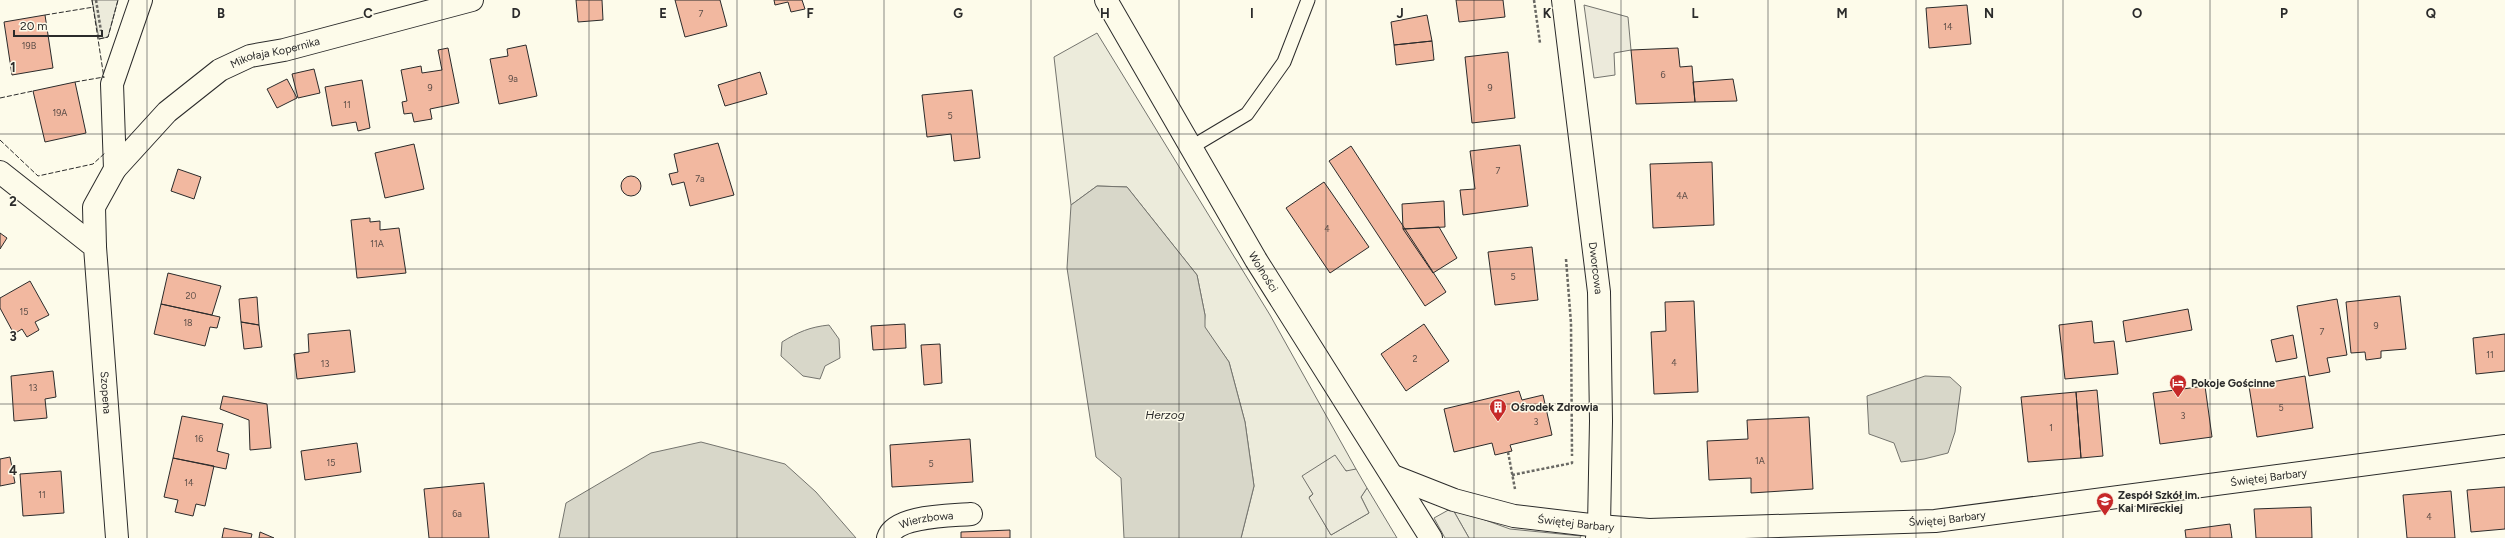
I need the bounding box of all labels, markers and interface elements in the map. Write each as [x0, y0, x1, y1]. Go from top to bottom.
text: B [217, 6, 225, 21]
text: C [363, 6, 373, 21]
text: D [511, 6, 521, 21]
text: E [659, 6, 667, 21]
text: F [806, 6, 814, 21]
text: G [953, 6, 963, 21]
text: H [1100, 6, 1110, 21]
text: I [1250, 6, 1254, 21]
text: J [1396, 6, 1404, 21]
text: K [1543, 6, 1552, 21]
text: L [1692, 6, 1699, 21]
text: M [1836, 6, 1848, 21]
text: N [1984, 6, 1994, 21]
text: O [2132, 6, 2142, 21]
text: P [2280, 6, 2288, 21]
text: Q [2426, 6, 2436, 21]
house number: 7 [699, 8, 704, 19]
scale bar [14, 12, 102, 38]
text: 20 m [20, 19, 48, 33]
house number: 14 [1943, 21, 1953, 32]
street label: Mikołaja Kopernika [228, 34, 321, 71]
house number: 19B [22, 40, 37, 51]
text: 1 [10, 60, 16, 75]
house number: 6 [1660, 69, 1666, 80]
house number: 9a [508, 73, 518, 84]
house number: 9 [427, 82, 433, 93]
house number: 9 [1487, 82, 1493, 93]
house number: 11 [343, 99, 351, 110]
house number: 19A [53, 107, 67, 118]
house number: 5 [947, 110, 953, 121]
house number: 7 [1496, 165, 1501, 176]
house number: 7a [695, 173, 705, 184]
house number: 4A [1676, 190, 1688, 201]
text: 2 [9, 194, 17, 209]
house number: 4 [1324, 223, 1330, 234]
house number: 11A [370, 238, 384, 249]
street label: Dworcowa [1586, 241, 1606, 295]
street label: Wolności [1246, 249, 1281, 294]
house number: 5 [1510, 271, 1516, 282]
house number: 20 [186, 290, 197, 301]
house number: 15 [20, 306, 28, 317]
house number: 18 [183, 317, 193, 328]
house number: 9 [2373, 320, 2379, 331]
house number: 7 [2320, 326, 2325, 337]
text: 3 [9, 329, 17, 344]
house number: 11 [2486, 349, 2494, 360]
house number: 2 [1412, 353, 1418, 364]
house number: 4 [1671, 357, 1677, 368]
house number: 13 [321, 358, 329, 369]
street label: Szopena [98, 371, 114, 414]
hotel icon: Pokoje Gościnne [2168, 373, 2188, 398]
place label: Pokoje Gościnne [2191, 377, 2275, 390]
house number: 13 [29, 382, 37, 393]
building icon: Ośrodek Zdrowia [1488, 397, 1508, 422]
place label: Ośrodek Zdrowia [1511, 401, 1599, 414]
house number: 5 [2278, 402, 2284, 413]
water label: Herzog [1145, 408, 1185, 422]
house number: 3 [2181, 410, 2186, 421]
house number: 3 [1534, 416, 1539, 427]
house number: 1 [2049, 422, 2053, 433]
house number: 16 [195, 433, 203, 444]
house number: 1A [1755, 455, 1765, 466]
house number: 15 [327, 457, 335, 468]
house number: 5 [928, 458, 934, 469]
text: 4 [9, 463, 17, 478]
street label: Świętej Barbary [2229, 466, 2308, 489]
house number: 14 [184, 477, 194, 488]
house number: 11 [38, 489, 46, 500]
place label: Zespół Szkół im. Kai Mireckiej [2118, 489, 2200, 515]
school or university icon: Zespół Szkół im. Kai Mireckiej [2095, 491, 2115, 516]
house number: 6a [452, 508, 462, 519]
street label: Świętej Barbary [1908, 508, 1987, 528]
street label: Wierzbowa [897, 509, 954, 531]
street label: Świętej Barbary [1537, 511, 1615, 534]
house number: 4 [2426, 511, 2432, 522]

